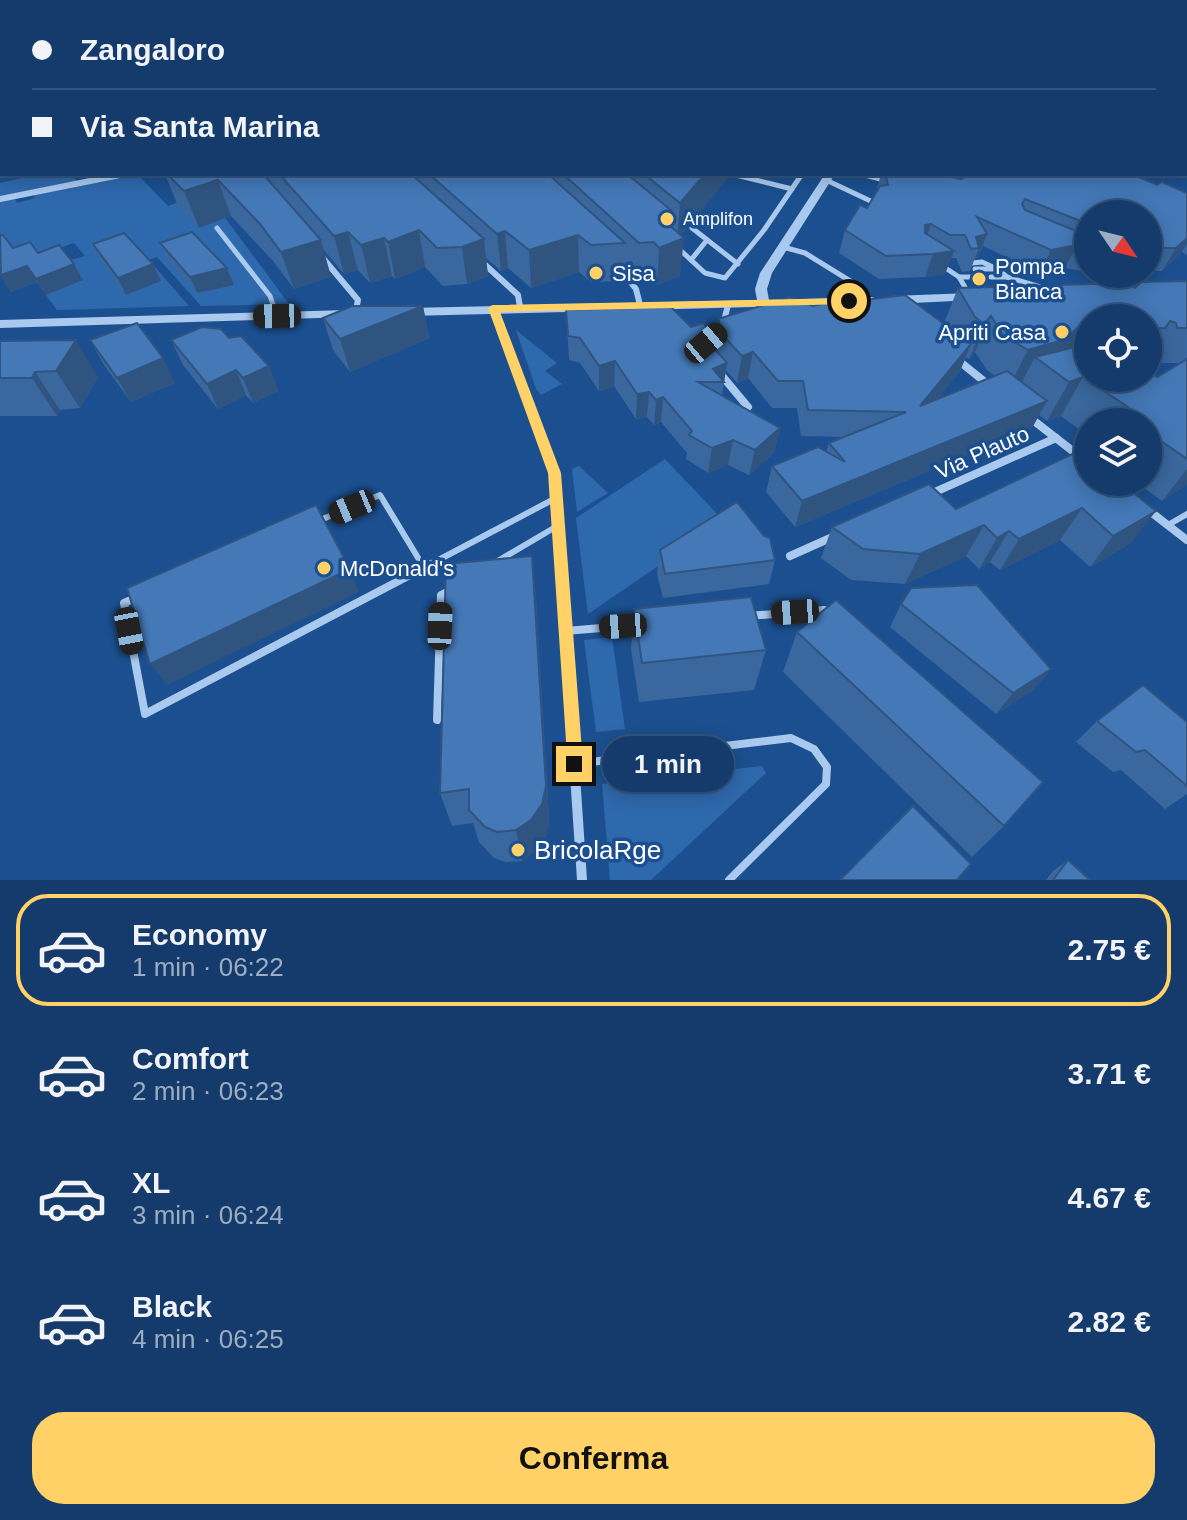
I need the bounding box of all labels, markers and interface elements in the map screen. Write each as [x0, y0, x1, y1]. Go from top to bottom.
text: Zangaloro [80, 33, 225, 66]
text: Via Santa Marina [80, 110, 320, 143]
north arrow [1074, 200, 1162, 288]
map controls [1074, 200, 1162, 496]
place label: Amplifon [683, 209, 753, 229]
marker: Amplifon [658, 210, 676, 228]
place label: Pompa Bianca [995, 254, 1065, 304]
place label: Sisa [612, 261, 656, 286]
marker: Sisa [587, 264, 605, 282]
marker: Pompa Bianca [970, 270, 988, 288]
route start [831, 283, 867, 319]
car [253, 304, 301, 328]
button: locate [1074, 304, 1162, 392]
car [680, 318, 732, 368]
place label: Apriti Casa [938, 320, 1047, 345]
marker: Apriti Casa [1053, 323, 1071, 341]
button: layers [1074, 408, 1162, 496]
street label: Via Plauto [931, 421, 1033, 484]
car [325, 487, 379, 527]
place label: McDonald's [340, 556, 454, 581]
marker: McDonald's [315, 559, 333, 577]
car [770, 598, 820, 626]
car [427, 602, 453, 650]
car [113, 605, 145, 657]
car [598, 612, 648, 640]
callout: 1 min [602, 736, 734, 792]
route end [556, 746, 592, 782]
text: 1 min [634, 749, 702, 779]
place label: BricolaRge [534, 835, 661, 865]
marker: BricolaRge [509, 841, 527, 859]
icon: car [36, 914, 108, 986]
text: Economy [132, 918, 267, 951]
text: 2.75 € [1068, 933, 1151, 966]
text: 1 min · 06:22 [132, 952, 284, 982]
icon: car [36, 1038, 108, 1110]
text: Comfort [132, 1042, 249, 1075]
text: 3.71 € [1068, 1057, 1151, 1090]
text: 2 min · 06:23 [132, 1076, 284, 1106]
icon: car [36, 1162, 108, 1234]
text: XL [132, 1166, 170, 1199]
text: 4.67 € [1068, 1181, 1151, 1214]
text: 3 min · 06:24 [132, 1200, 284, 1230]
icon: car [36, 1286, 108, 1358]
text: Black [132, 1290, 212, 1323]
text: 2.82 € [1068, 1305, 1151, 1338]
text: 4 min · 06:25 [132, 1324, 284, 1354]
button: Conferma [32, 1412, 1155, 1504]

